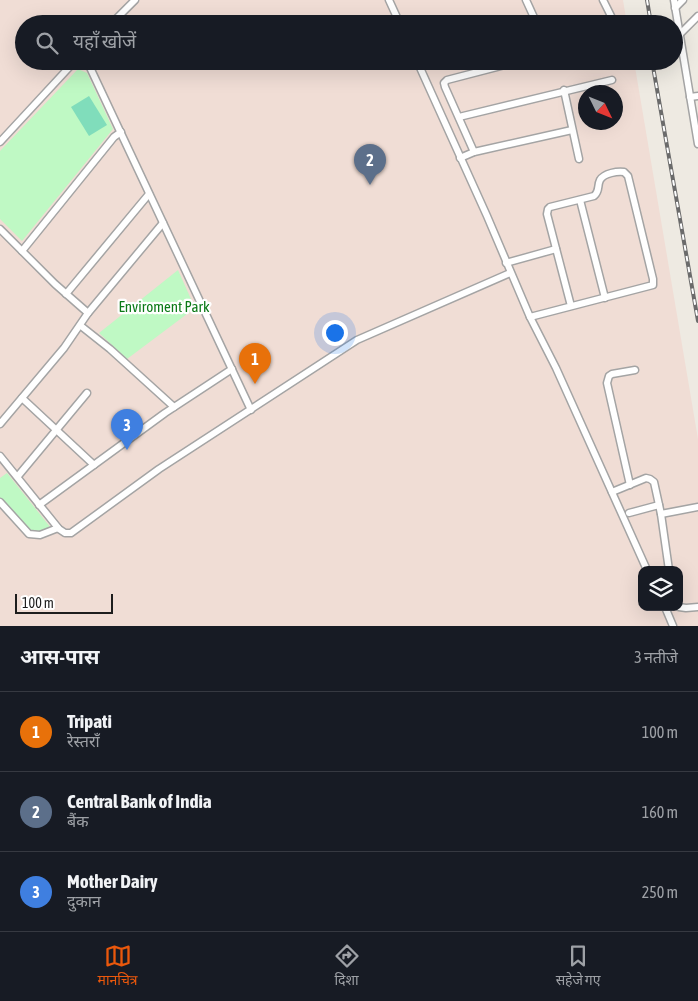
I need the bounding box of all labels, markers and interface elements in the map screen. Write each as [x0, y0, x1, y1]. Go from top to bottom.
search box [15, 15, 683, 70]
icon: search [33, 29, 61, 57]
text: यहाँ खोजें [73, 30, 136, 52]
north arrow [578, 85, 623, 130]
pin: 2 [354, 144, 386, 185]
park label: Enviroment Park [118, 298, 210, 315]
your location [322, 320, 348, 346]
pin: 1 [239, 343, 271, 384]
pin: 3 [111, 409, 143, 450]
map controls [638, 566, 683, 611]
button: layers [638, 566, 683, 611]
scale bar [15, 591, 112, 614]
text: 100 m [22, 595, 54, 611]
text: आस-पास [20, 644, 99, 668]
text: 3 नतीजे [634, 648, 678, 666]
text: Tripati [67, 710, 112, 732]
text: 1 [32, 723, 40, 741]
text: 100 m [642, 723, 678, 741]
text: रेस्तराँ [67, 732, 100, 750]
text: Central Bank of India [67, 790, 212, 812]
text: 2 [32, 803, 40, 821]
text: 160 m [642, 803, 678, 821]
text: बैंक [67, 812, 88, 830]
text: Mother Dairy [67, 870, 157, 892]
text: 3 [32, 883, 40, 901]
text: 250 m [642, 883, 678, 901]
text: दुकान [67, 892, 101, 910]
tab: मानचित्र [98, 942, 138, 991]
tab: दिशा [333, 942, 361, 991]
tab: सहेजे गए [556, 942, 600, 991]

